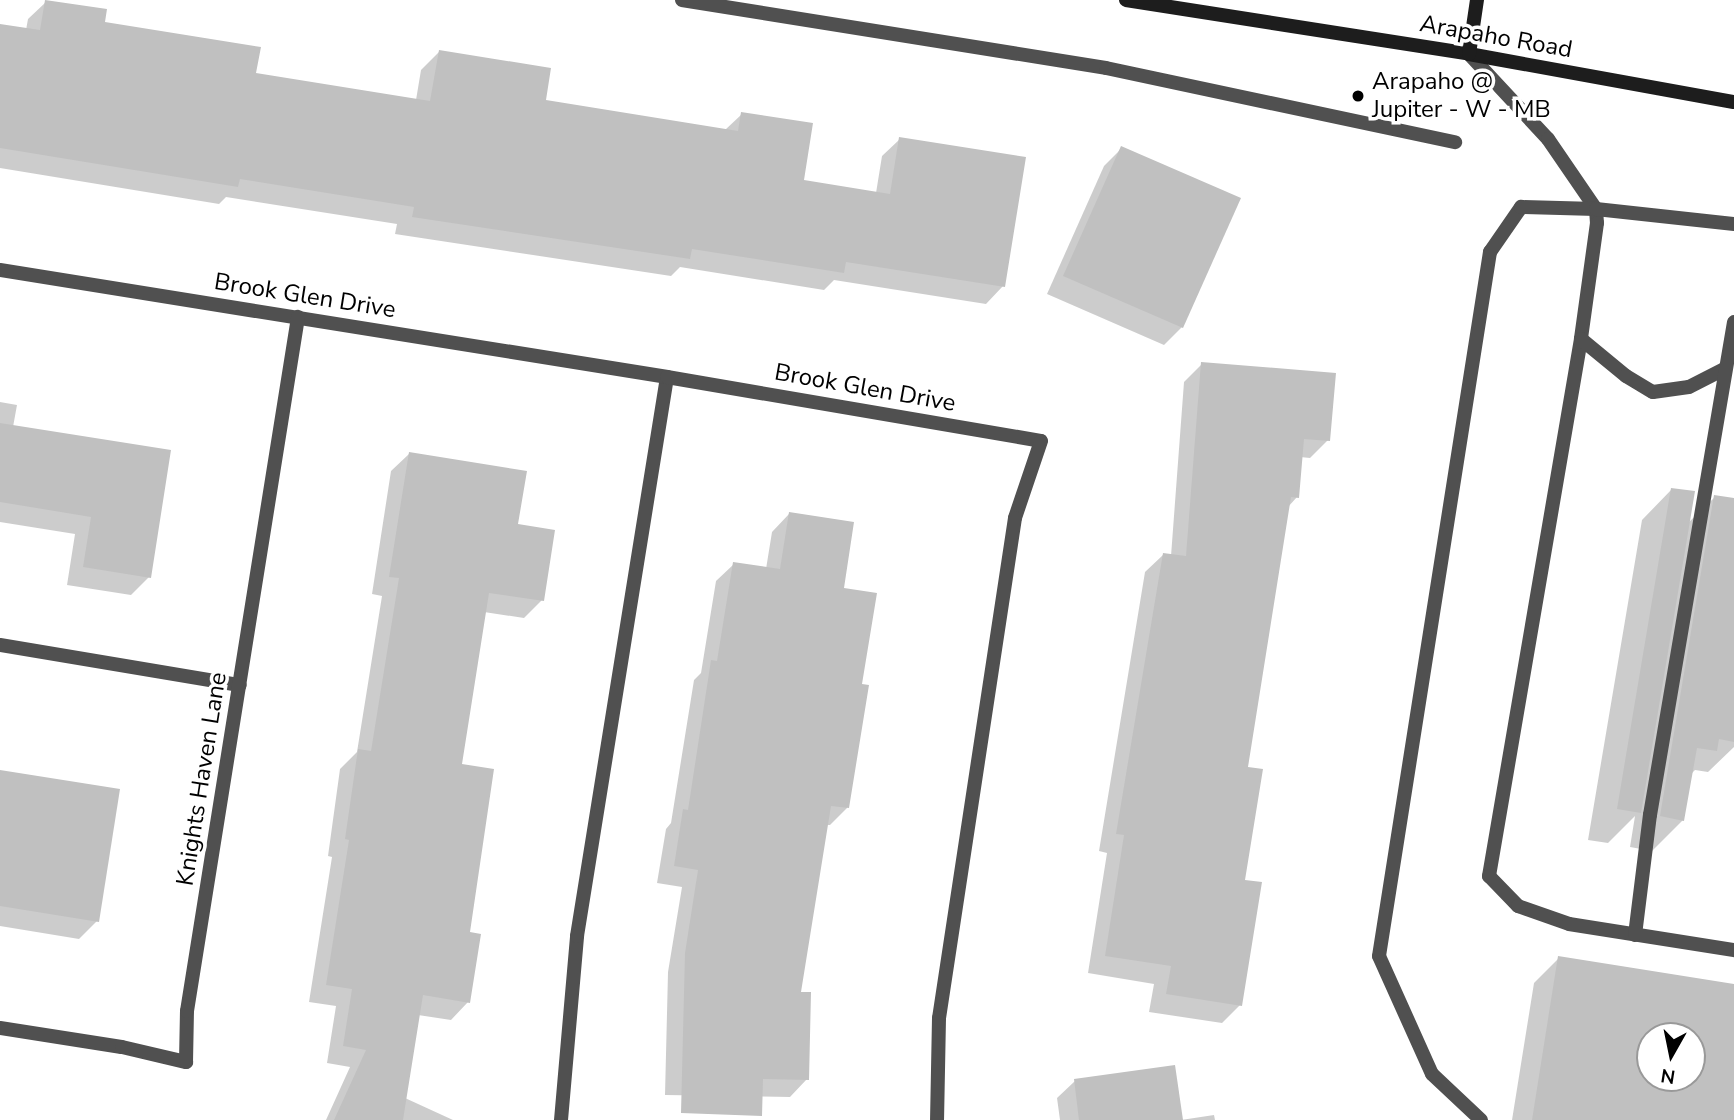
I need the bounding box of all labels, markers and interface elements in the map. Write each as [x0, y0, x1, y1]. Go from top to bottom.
street label: Arapaho Road [1417, 9, 1575, 65]
place label: Arapaho @ Jupiter - W - MB [1372, 68, 1551, 124]
marker: Arapaho @ Jupiter - W - MB [1350, 88, 1366, 104]
street label: Brook Glen Drive [212, 267, 398, 325]
street label: Brook Glen Drive [772, 358, 958, 418]
street label: Knights Haven Lane [171, 670, 233, 888]
north arrow [1636, 1022, 1706, 1092]
text: N [1659, 1062, 1677, 1090]

